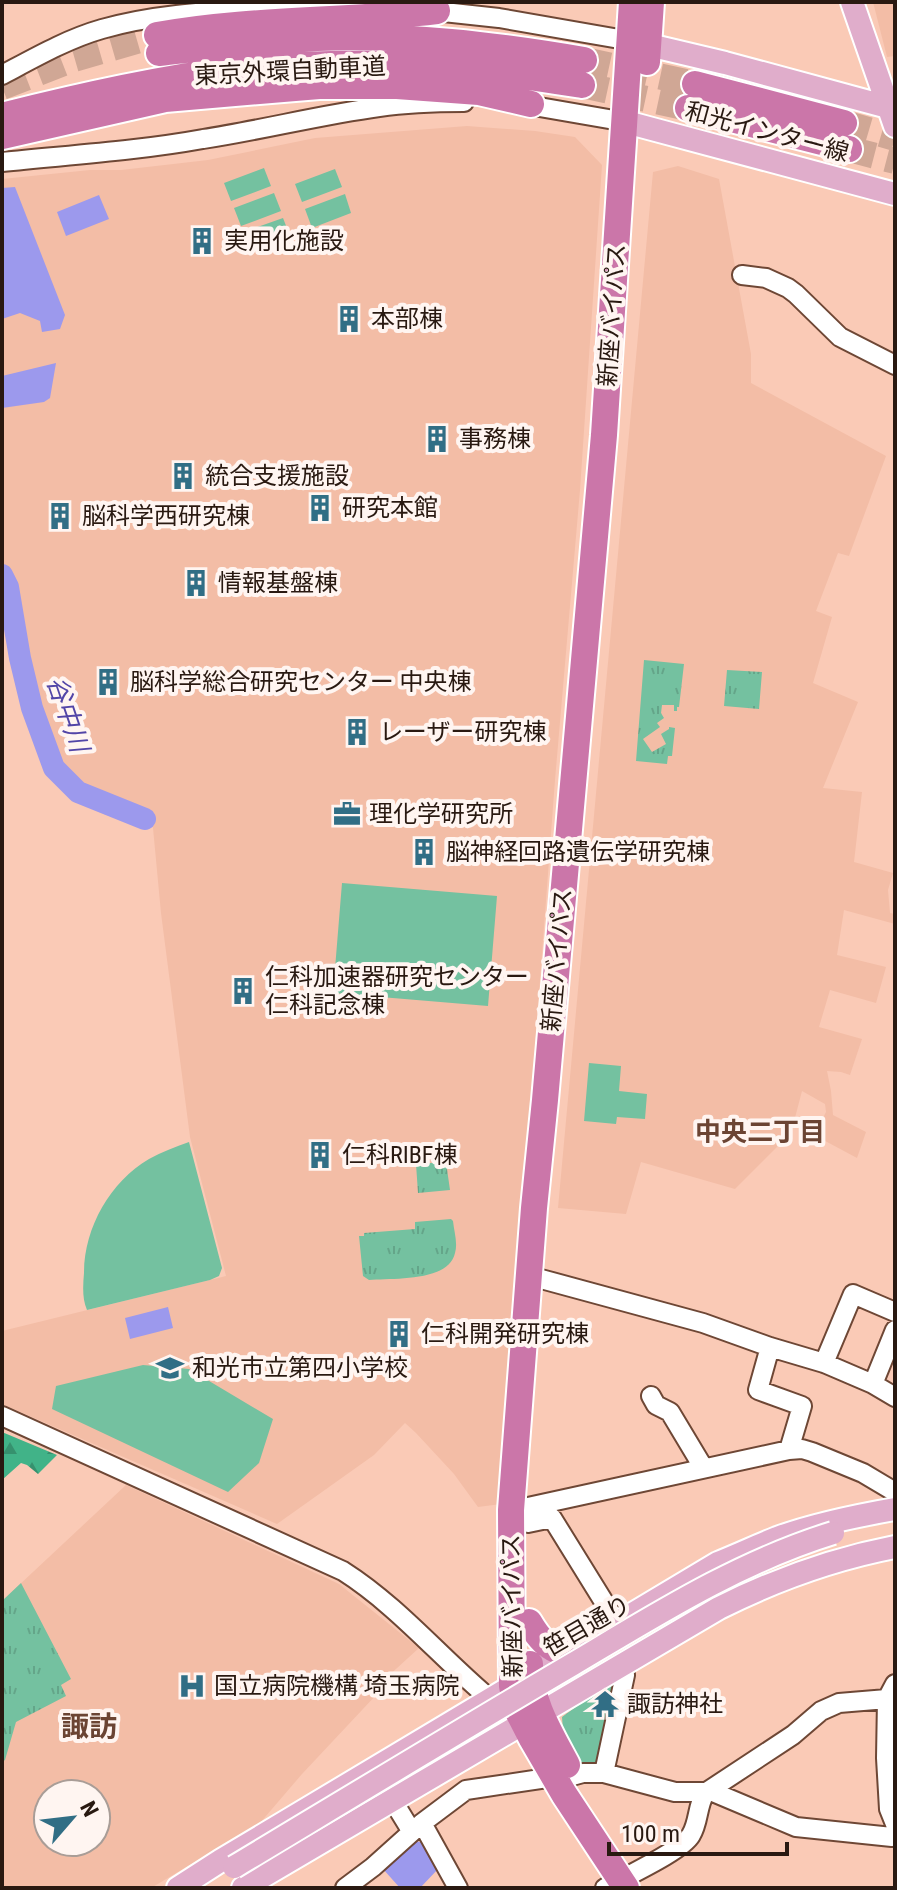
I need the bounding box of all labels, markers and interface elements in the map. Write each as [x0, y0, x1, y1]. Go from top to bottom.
street label: 東京外環自動車道 [193, 52, 387, 90]
street label: 和光インター線 [682, 97, 852, 167]
building icon: 実用化施設 [187, 226, 217, 256]
place label: 実用化施設 [224, 227, 344, 255]
street label: 新座バイパス [593, 242, 631, 388]
building icon: 本部棟 [334, 304, 364, 334]
place label: 本部棟 [371, 305, 443, 333]
building icon: 事務棟 [422, 424, 452, 454]
place label: 事務棟 [459, 425, 531, 453]
building icon: 統合支援施設 [168, 461, 198, 491]
place label: 統合支援施設 [205, 462, 349, 490]
building icon: 研究本館 [305, 493, 335, 523]
place label: 研究本館 [342, 494, 438, 522]
building icon: 脳科学西研究棟 [45, 501, 75, 531]
place label: 脳科学西研究棟 [82, 502, 250, 530]
building icon: 情報基盤棟 [181, 568, 211, 598]
place label: 情報基盤棟 [218, 569, 338, 597]
building icon: 脳科学総合研究センター 中央棟 [93, 667, 123, 697]
place label: 脳科学総合研究センター 中央棟 [130, 668, 472, 696]
water label: 谷中川 [41, 672, 96, 759]
building icon: レーザー研究棟 [342, 717, 372, 747]
place label: レーザー研究棟 [379, 718, 547, 746]
office icon: 理化学研究所 [332, 799, 362, 829]
place label: 理化学研究所 [369, 800, 513, 828]
building icon: 脳神経回路遺伝学研究棟 [409, 837, 439, 867]
place label: 脳神経回路遺伝学研究棟 [446, 838, 710, 866]
street label: 新座バイパス [537, 887, 577, 1033]
place label: 仁科加速器研究センター 仁科記念棟 [265, 963, 529, 1019]
building icon: 仁科加速器研究センター 仁科記念棟 [228, 976, 258, 1006]
district label: 中央二丁目 [695, 1117, 825, 1147]
building icon: 仁科RIBF棟 [305, 1140, 335, 1170]
place label: 仁科RIBF棟 [342, 1141, 457, 1169]
building icon: 仁科開発研究棟 [384, 1319, 414, 1349]
place label: 仁科開発研究棟 [421, 1320, 589, 1348]
school or university icon: 和光市立第四小学校 [155, 1353, 185, 1383]
place label: 和光市立第四小学校 [192, 1354, 408, 1382]
street label: 新座バイパス [497, 1534, 527, 1678]
street label: 笹目通り [538, 1590, 636, 1662]
hospital icon: 国立病院機構 埼玉病院 [177, 1671, 207, 1701]
place label: 国立病院機構 埼玉病院 [214, 1672, 460, 1700]
temple icon: 諏訪神社 [590, 1689, 620, 1719]
place label: 諏訪神社 [627, 1690, 723, 1718]
district label: 諏訪 [61, 1710, 117, 1743]
north arrow [32, 1778, 112, 1858]
text: N [75, 1797, 103, 1821]
scale bar [609, 1806, 787, 1856]
text: 100 m [621, 1820, 680, 1848]

